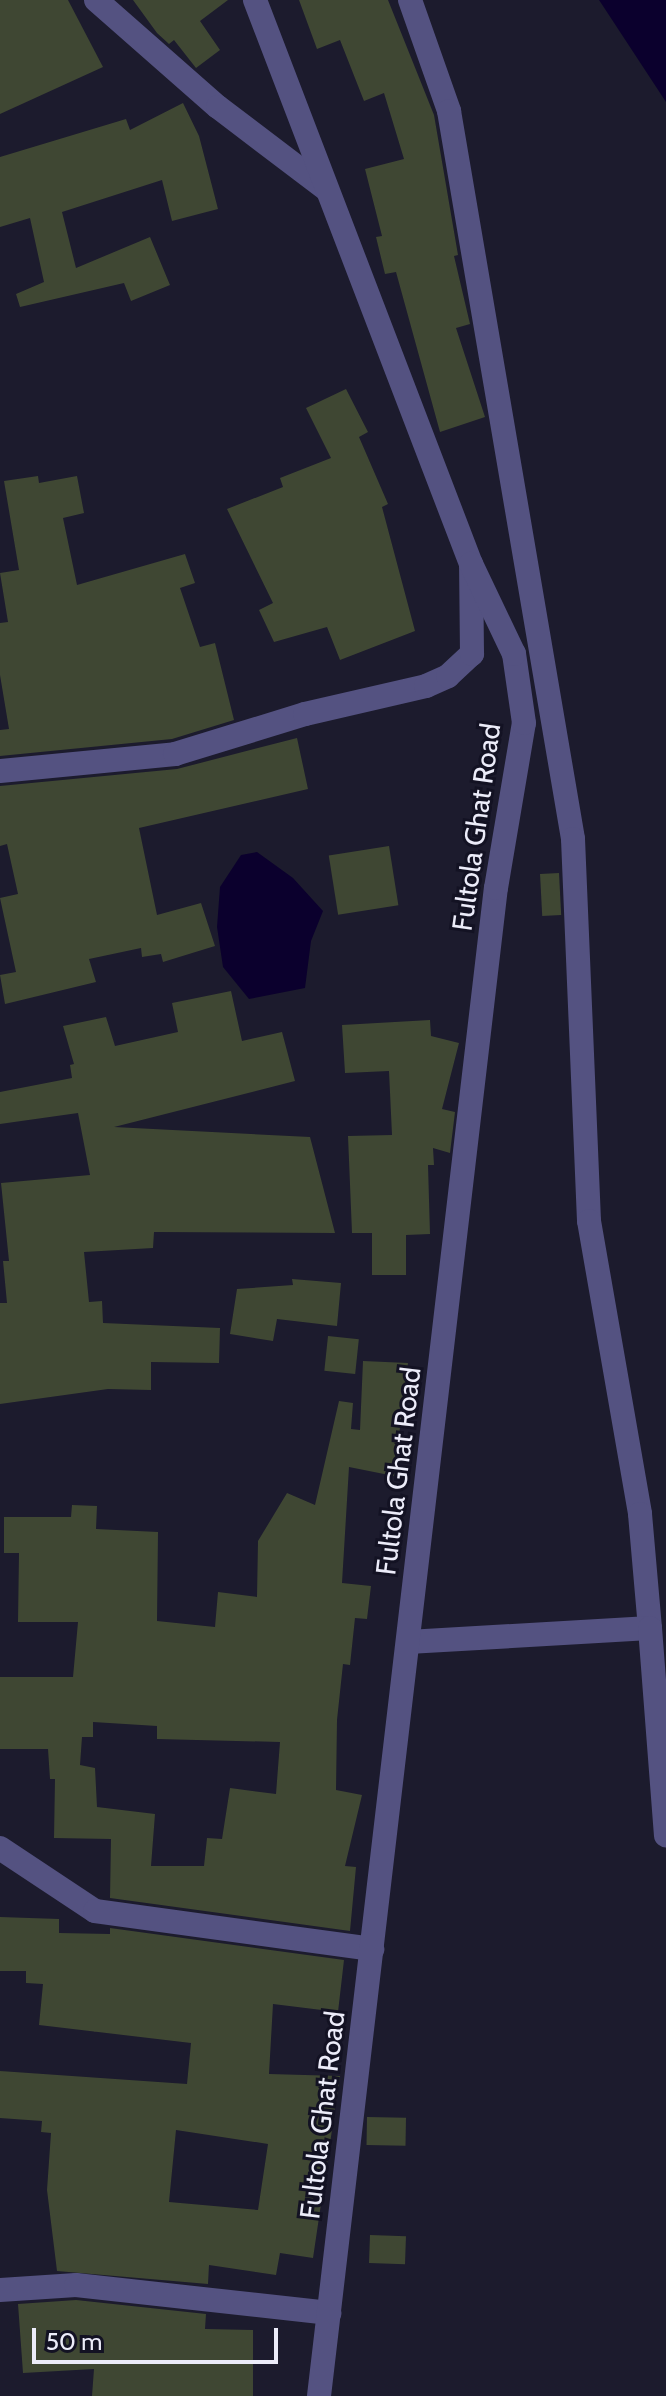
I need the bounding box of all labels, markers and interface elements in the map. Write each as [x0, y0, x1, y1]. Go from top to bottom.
street label: Fultola Ghat Road [445, 721, 507, 933]
street label: Fultola Ghat Road [369, 1365, 427, 1577]
street label: Fultola Ghat Road [293, 2009, 351, 2221]
scale bar [36, 2312, 282, 2362]
text: 50 m [46, 2327, 102, 2356]

